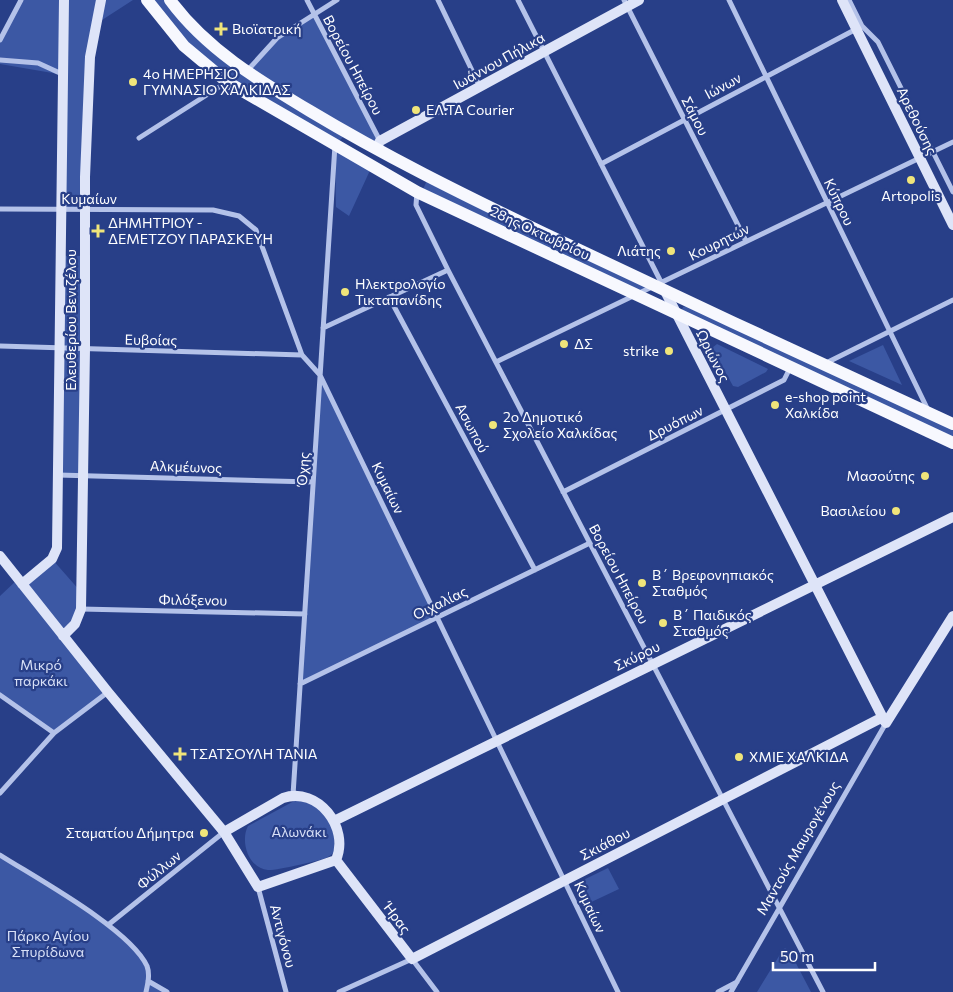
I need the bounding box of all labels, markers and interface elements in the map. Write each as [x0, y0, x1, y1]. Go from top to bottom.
street label: Βορείου Ηπείρου [320, 12, 387, 118]
place label: Βιοϊατρική [232, 20, 301, 37]
marker: Βιοϊατρική [214, 22, 228, 36]
street label: Ιωάννου Πήλικα [450, 28, 547, 93]
place label: 4ο ΗΜΕΡΗΣΙΟ ΓΥΜΝΑΣΙΟ ΧΑΛΚΙΔΑΣ [143, 65, 291, 98]
street label: Ιώνων [702, 69, 744, 102]
marker: 4ο ΗΜΕΡΗΣΙΟ ΓΥΜΝΑΣΙΟ ΧΑΛΚΙΔΑΣ [127, 76, 139, 88]
street label: Αρεθούσης [894, 84, 941, 157]
street label: Σάμου [678, 93, 713, 138]
place label: ΕΛ.ΤΑ Courier [426, 101, 515, 118]
marker: ΕΛ.ΤΑ Courier [410, 104, 422, 116]
marker: Artopolis [905, 174, 917, 186]
street label: Κύπρου [821, 176, 858, 228]
place label: Artopolis [881, 187, 941, 204]
street label: Κυμαίων [61, 190, 117, 207]
street label: 28ης Οκτωβρίου [488, 202, 593, 263]
place label: ΔΗΜΗΤΡΙΟΥ - ΔΕΜΕΤΖΟΥ ΠΑΡΑΣΚΕΥΗ [108, 214, 273, 247]
street label: Κουρητών [686, 220, 752, 264]
marker: ΔΗΜΗΤΡΙΟΥ - ΔΕΜΕΤΖΟΥ ΠΑΡΑΣΚΕΥΗ [92, 225, 104, 237]
place label: Λιάτης [617, 242, 661, 259]
marker: Λιάτης [665, 245, 677, 257]
street label: Ελευθερίου Βενιζέλου [62, 249, 79, 391]
place label: Ηλεκτρολογίο Τικταπανίδης [355, 275, 446, 308]
marker: Ηλεκτρολογίο Τικταπανίδης [339, 286, 351, 298]
street label: Ωριώνος [693, 327, 734, 385]
street label: Ευβοίας [125, 331, 178, 348]
place label: ΔΣ [574, 335, 593, 352]
marker: ΔΣ [558, 338, 570, 350]
place label: strike [623, 342, 659, 359]
marker: strike [663, 345, 675, 357]
place label: e-shop point Χαλκίδα [785, 388, 866, 421]
marker: e-shop point Χαλκίδα [769, 399, 781, 411]
street label: Ασωπού [452, 400, 493, 456]
street label: Δρυόπων [644, 401, 706, 444]
place label: 2ο Δημοτικό Σχολείο Χαλκίδας [503, 408, 617, 441]
marker: 2ο Δημοτικό Σχολείο Χαλκίδας [487, 419, 499, 431]
street label: Όχης [293, 451, 312, 489]
street label: Αλκμέωνος [150, 457, 223, 476]
street label: Κυμαίων [369, 459, 408, 516]
place label: Μασούτης [847, 467, 915, 484]
marker: Μασούτης [919, 470, 931, 482]
place label: Βασιλείου [821, 502, 886, 519]
marker: Βασιλείου [890, 505, 902, 517]
street label: Βορείου Ηπείρου [586, 521, 653, 627]
place label: Β΄ Βρεφονηπιακός Σταθμός [652, 566, 774, 599]
marker: Β΄ Βρεφονηπιακός Σταθμός [636, 577, 648, 589]
street label: Οιχαλίας [410, 582, 470, 623]
street label: Φιλόξενου [159, 590, 228, 609]
place label: Β΄ Παιδικός Σταθμός [673, 606, 752, 639]
marker: Β΄ Παιδικός Σταθμός [657, 617, 669, 629]
street label: Σκύρου [611, 637, 663, 674]
park label: Μικρό παρκάκι [14, 656, 68, 689]
place label: ΤΣΑΤΣΟΥΛΗ ΤΑΝΙΑ [190, 745, 318, 762]
marker: ΤΣΑΤΣΟΥΛΗ ΤΑΝΙΑ [174, 748, 186, 760]
place label: ΧΜΙΕ ΧΑΛΚΙΔΑ [749, 748, 849, 765]
marker: ΧΜΙΕ ΧΑΛΚΙΔΑ [733, 751, 745, 763]
street label: Μαντούς Μαυρογένους [752, 778, 843, 918]
park label: Αλωνάκι [272, 823, 327, 840]
place label: Σταματίου Δήμητρα [66, 824, 194, 841]
street label: Σκιάθου [577, 824, 633, 863]
marker: Σταματίου Δήμητρα [198, 827, 210, 839]
street label: Φύλλων [133, 847, 184, 893]
street label: Κυμαίων [571, 878, 610, 936]
street label: Ήρας [379, 897, 415, 937]
street label: Αντιγόνου [267, 902, 300, 970]
park label: Πάρκο Αγίου Σπυρίδωνα [7, 927, 89, 960]
scale bar [773, 940, 876, 972]
text: 50 m [780, 947, 814, 965]

